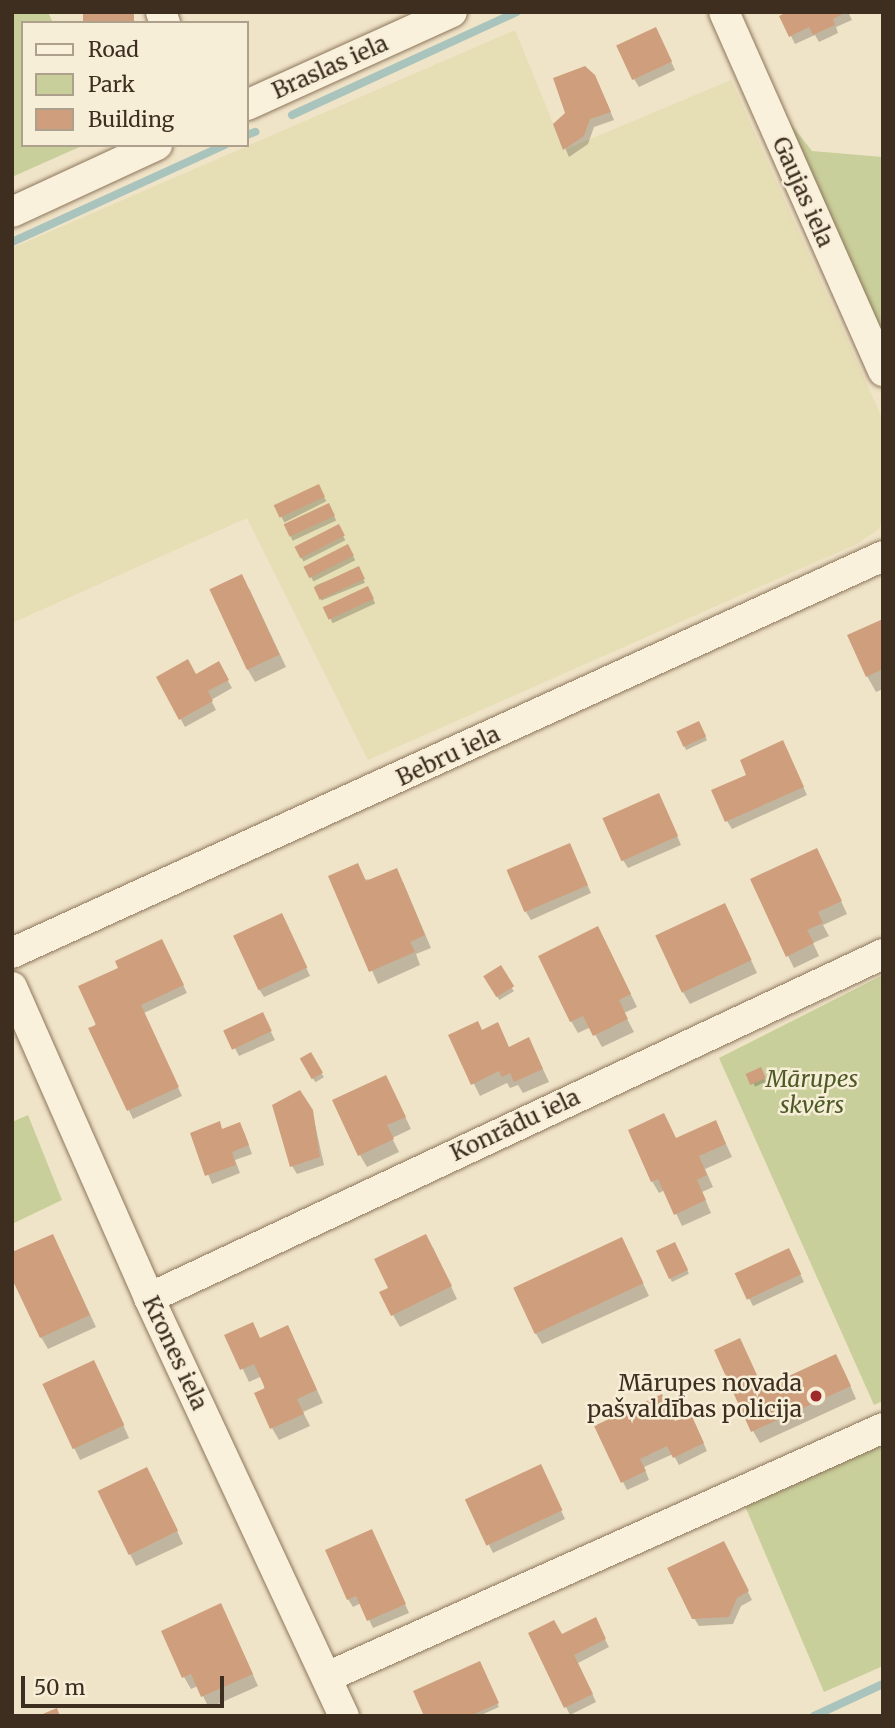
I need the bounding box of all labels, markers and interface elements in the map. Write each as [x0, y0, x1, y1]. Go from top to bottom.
legend [21, 21, 248, 147]
street label: Braslas iela [268, 29, 392, 105]
text: Road [88, 36, 139, 63]
text: Park [88, 71, 135, 98]
text: Building [88, 106, 174, 133]
street label: Gaujas iela [766, 133, 840, 251]
street label: Bebru iela [392, 720, 504, 792]
park label: Mārupes skvērs [766, 1065, 858, 1119]
street label: Konrādu iela [446, 1083, 584, 1167]
street label: Krones iela [137, 1292, 213, 1414]
place label: Mārupes novada pašvaldības policija [587, 1369, 802, 1423]
marker: Mārupes novada pašvaldības policija [808, 1388, 824, 1404]
scale bar [24, 1662, 228, 1706]
text: 50 m [34, 1674, 85, 1701]

